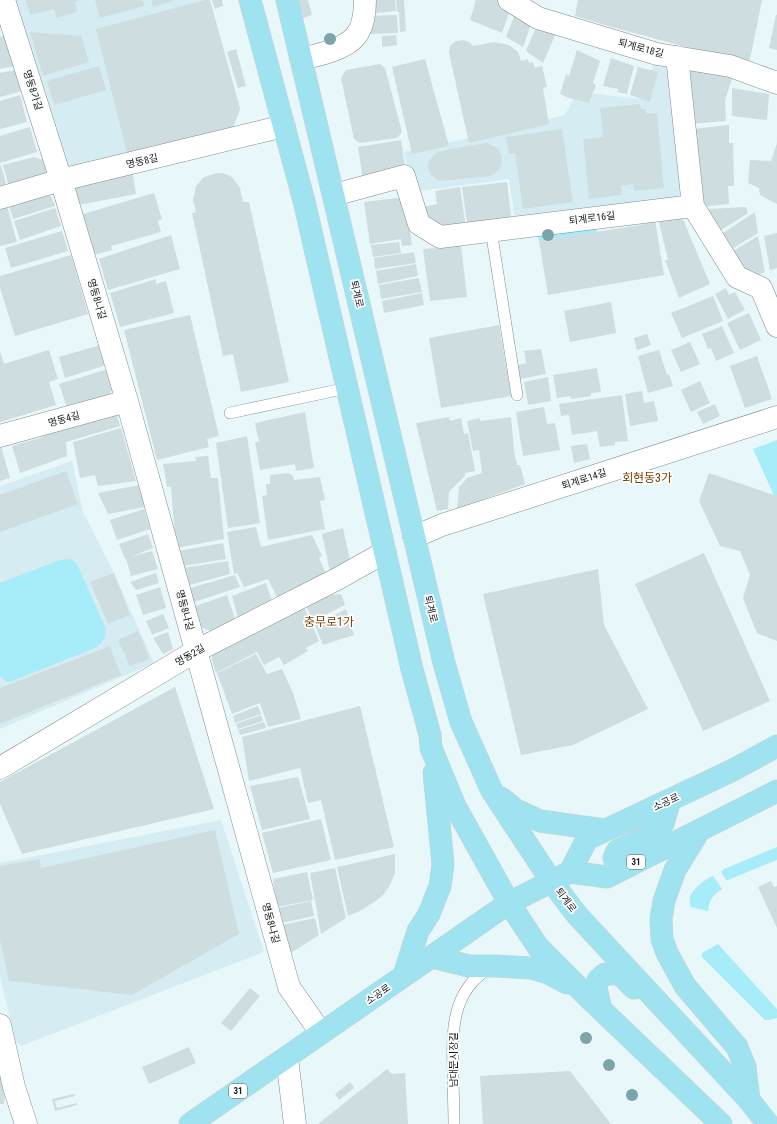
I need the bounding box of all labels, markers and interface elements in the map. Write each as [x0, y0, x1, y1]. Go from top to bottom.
street label: 퇴계로18길 [617, 37, 665, 59]
street label: 명동8가길 [21, 68, 45, 112]
street label: 명동8길 [125, 152, 159, 170]
street label: 퇴계로16길 [568, 210, 616, 226]
street label: 명동8나길 [86, 277, 108, 321]
street label: 퇴계로 [349, 279, 365, 309]
street label: 명동4길 [47, 409, 81, 429]
street label: 퇴계로14길 [560, 467, 608, 491]
district label: 회현동3가 [622, 471, 672, 485]
street label: 명동8나길 [174, 588, 196, 632]
street label: 퇴계로 [423, 594, 439, 624]
district label: 충무로1가 [304, 615, 354, 629]
street label: 명동2길 [173, 642, 207, 668]
street label: 소공로 [651, 791, 681, 813]
road number: 31 [627, 855, 645, 869]
street label: 퇴계로 [553, 886, 579, 914]
street label: 명동8나길 [260, 901, 282, 945]
street label: 소공로 [364, 982, 392, 1006]
street label: 남대문시장길 [448, 1032, 459, 1088]
road number: 31 [229, 1084, 247, 1098]

